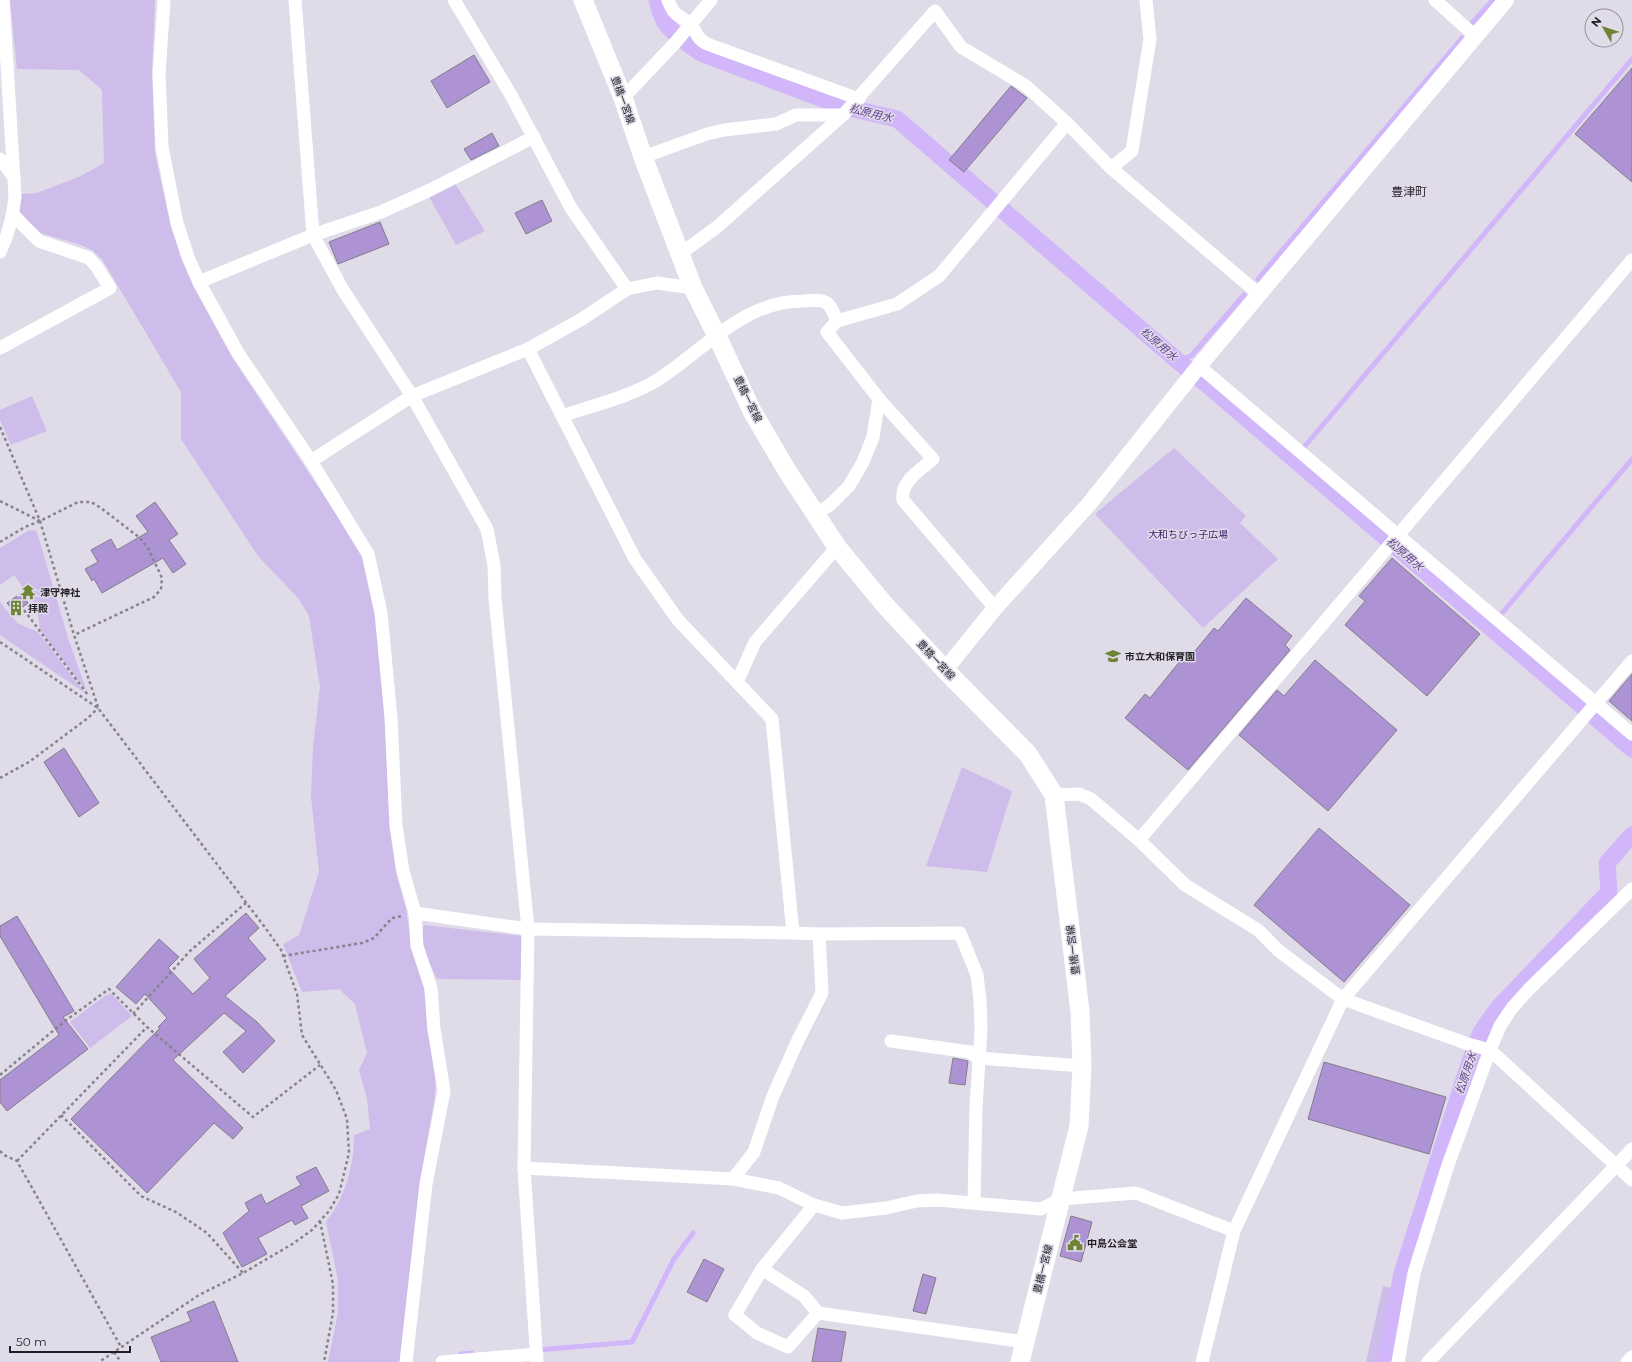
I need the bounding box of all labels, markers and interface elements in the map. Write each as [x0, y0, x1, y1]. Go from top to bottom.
north arrow [1584, 8, 1624, 48]
text: N [1588, 14, 1604, 30]
street label: 豊橋一宮線 [608, 74, 638, 126]
water label: 松原用水 [848, 101, 895, 125]
district label: 豊津町 [1391, 184, 1427, 199]
water label: 松原用水 [1138, 324, 1181, 364]
street label: 豊橋一宮線 [731, 374, 765, 424]
park label: 大和ちびっ子広場 [1148, 528, 1228, 541]
water label: 松原用水 [1384, 534, 1427, 574]
temple icon: 津守神社 [19, 583, 37, 601]
place label: 津守神社 [40, 586, 81, 599]
building icon: 拝殿 [7, 599, 25, 617]
place label: 拝殿 [28, 602, 48, 615]
street label: 豊橋一宮線 [914, 637, 958, 683]
school or university icon: 市立大和保育園 [1104, 647, 1122, 665]
place label: 市立大和保育園 [1125, 650, 1195, 663]
street label: 豊橋一宮線 [1064, 924, 1082, 976]
water label: 松原用水 [1452, 1049, 1480, 1096]
public building icon: 中島公会堂 [1066, 1234, 1084, 1252]
place label: 中島公会堂 [1087, 1237, 1137, 1250]
street label: 豊橋一宮線 [1031, 1243, 1055, 1295]
scale bar [10, 1328, 130, 1354]
text: 50 m [16, 1334, 47, 1349]

